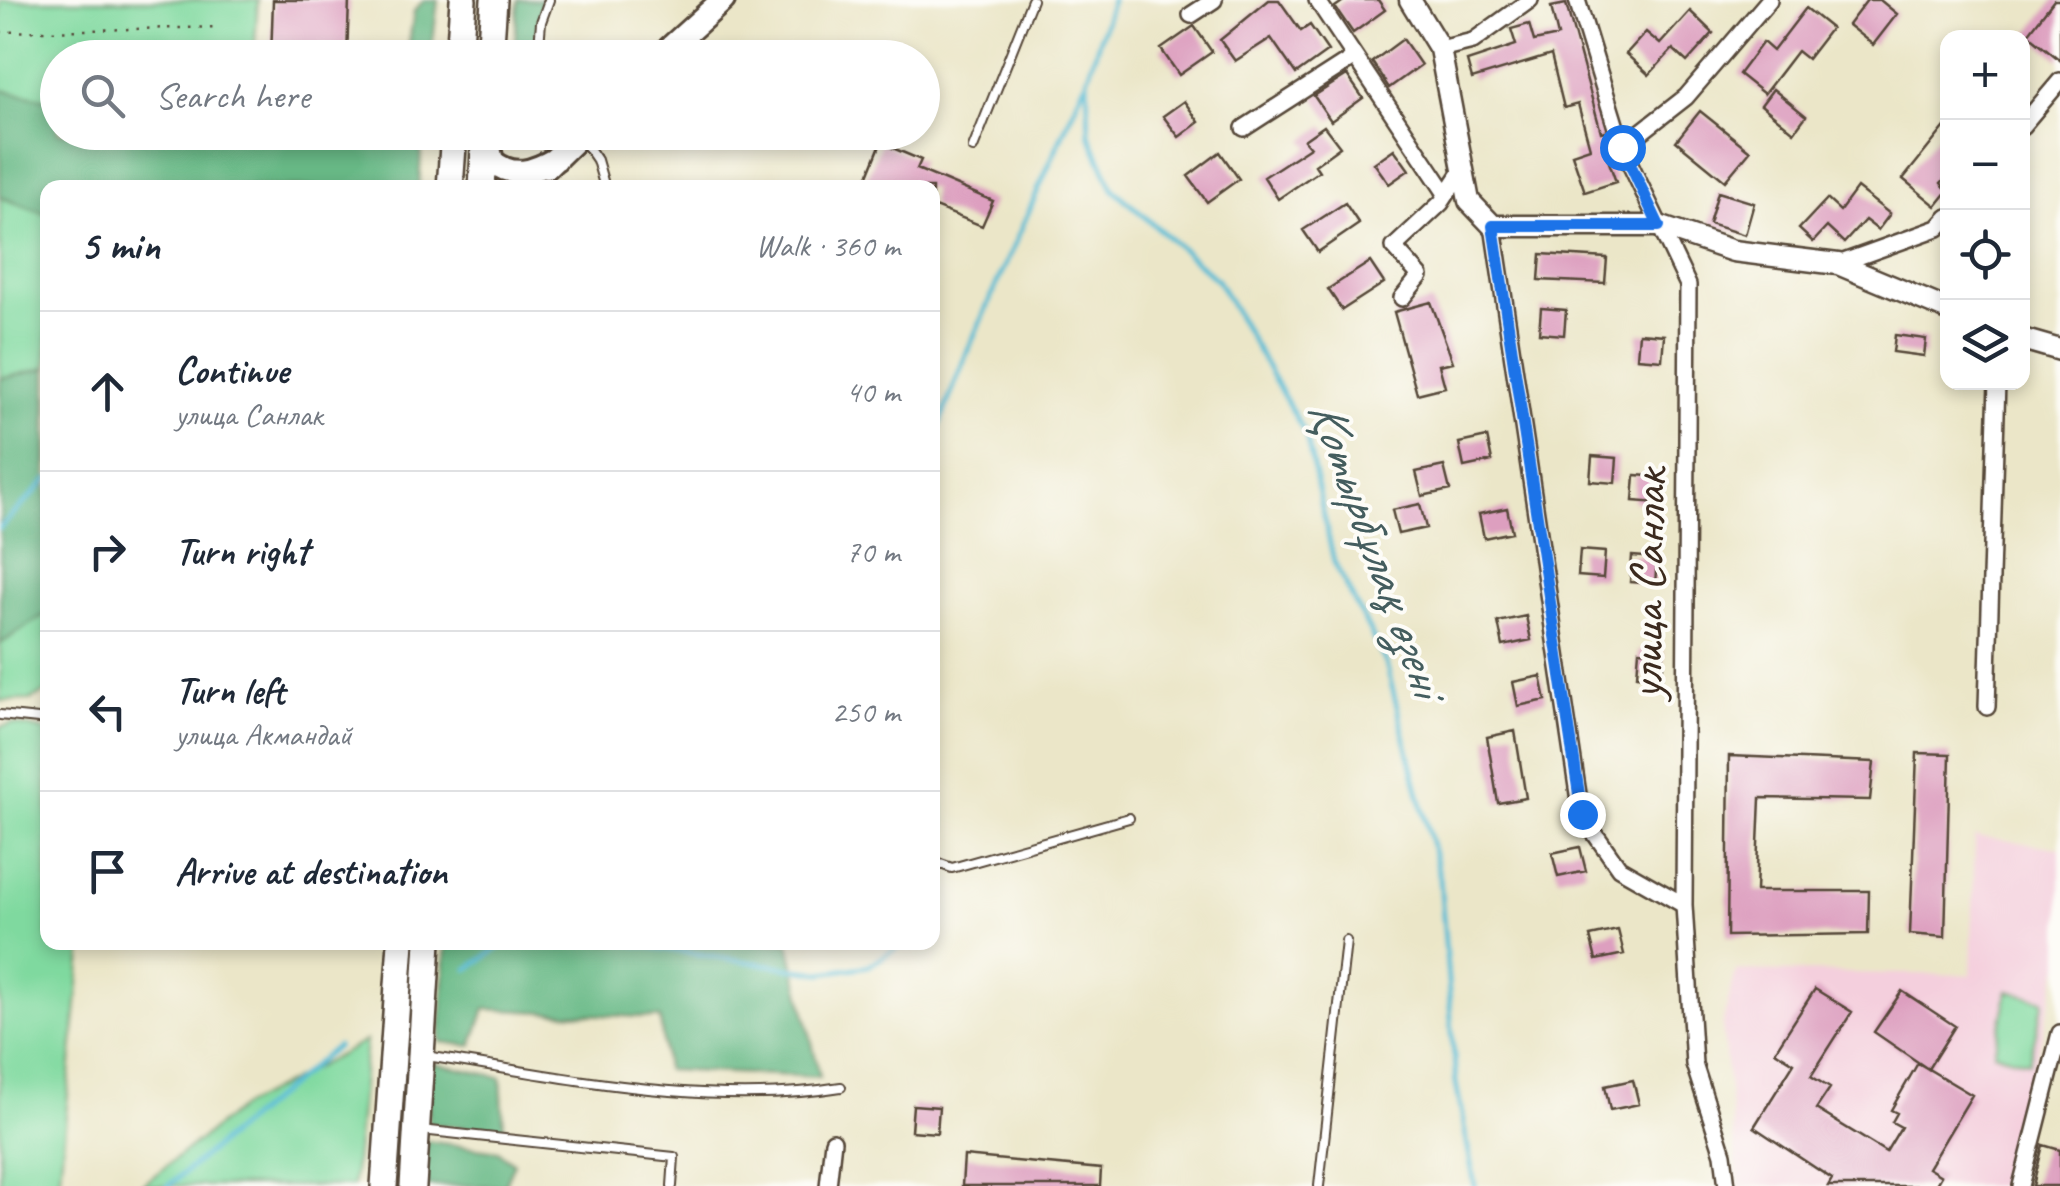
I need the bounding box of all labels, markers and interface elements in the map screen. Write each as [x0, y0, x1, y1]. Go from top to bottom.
map controls [1940, 30, 2030, 390]
button: + [1940, 30, 2030, 120]
search box [40, 40, 940, 150]
icon: search [75, 68, 130, 123]
text: Search here [155, 72, 310, 119]
button: − [1940, 120, 2030, 210]
route start [1600, 125, 1646, 171]
button: locate [1940, 210, 2030, 300]
text: 5 min [80, 219, 160, 272]
text: Walk · 360 m [756, 225, 900, 266]
button: layers [1940, 300, 2030, 390]
text: Continue [175, 347, 289, 394]
icon: ahead [80, 364, 135, 419]
text: 40 m [846, 371, 900, 412]
water label: Қотырбұлақ өзені [1293, 390, 1465, 715]
text: улица Санлак [175, 394, 323, 435]
street label: улица Санлак [1613, 464, 1681, 703]
icon: right [80, 524, 135, 579]
text: Turn right [175, 528, 309, 575]
text: 70 m [846, 531, 900, 572]
text: Turn left [175, 667, 285, 714]
icon: left [80, 684, 135, 739]
text: 250 m [831, 691, 900, 732]
text: улица Акмандай [175, 714, 352, 755]
route end [1560, 792, 1606, 838]
icon: arrive [80, 844, 135, 899]
text: Arrive at destination [175, 848, 447, 895]

